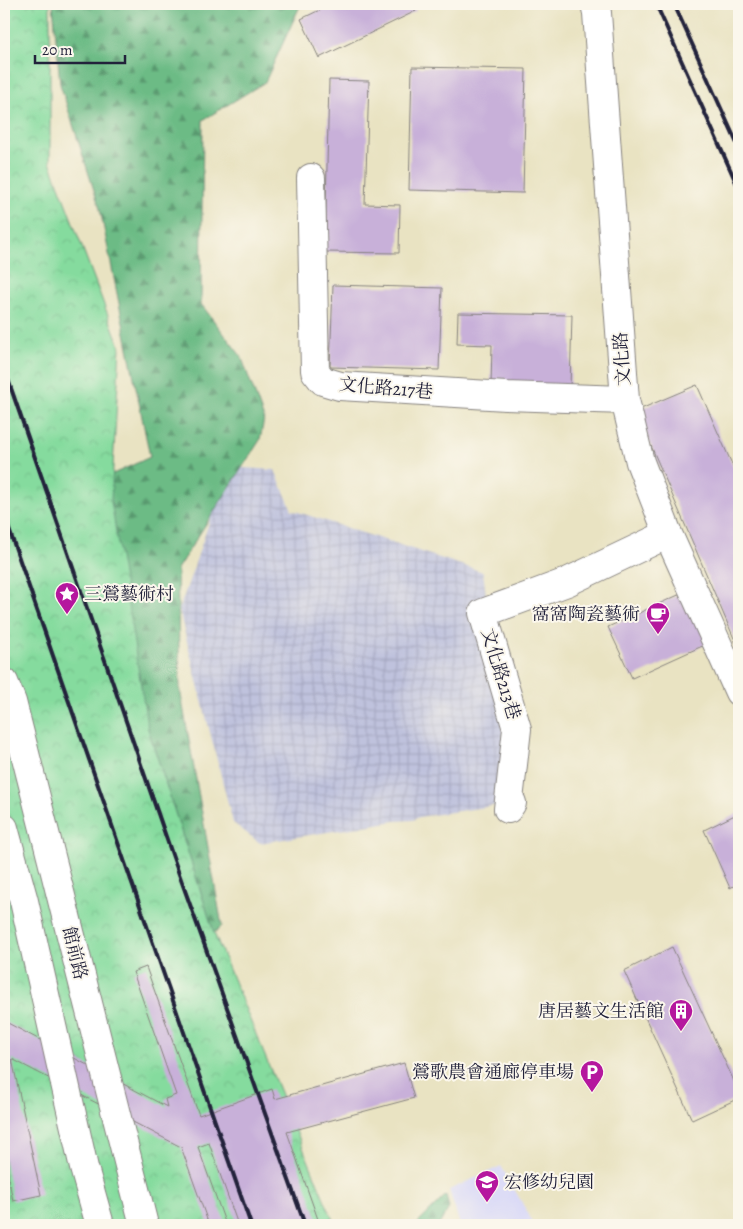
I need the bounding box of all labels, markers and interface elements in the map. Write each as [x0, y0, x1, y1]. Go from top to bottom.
scale bar [35, 32, 125, 64]
text: 20 m [42, 40, 73, 60]
street label: 文化路 [608, 331, 636, 387]
street label: 文化路217巷 [338, 372, 434, 404]
place icon: 三鶯藝術村 [54, 581, 80, 615]
place label: 三鶯藝術村 [84, 582, 174, 606]
cafe icon: 窩窩陶瓷藝術 [645, 601, 671, 635]
place label: 窩窩陶瓷藝術 [532, 602, 640, 626]
street label: 文化路213巷 [476, 625, 526, 723]
street label: 館前路 [57, 924, 93, 982]
building icon: 唐居藝文生活館 [668, 998, 694, 1032]
place label: 唐居藝文生活館 [538, 999, 664, 1023]
parking icon: 鶯歌農會通廊停車場 [579, 1059, 605, 1093]
place label: 鶯歌農會通廊停車場 [412, 1060, 574, 1084]
school or university icon: 宏修幼兒園 [474, 1169, 500, 1203]
place label: 宏修幼兒園 [504, 1170, 594, 1194]

